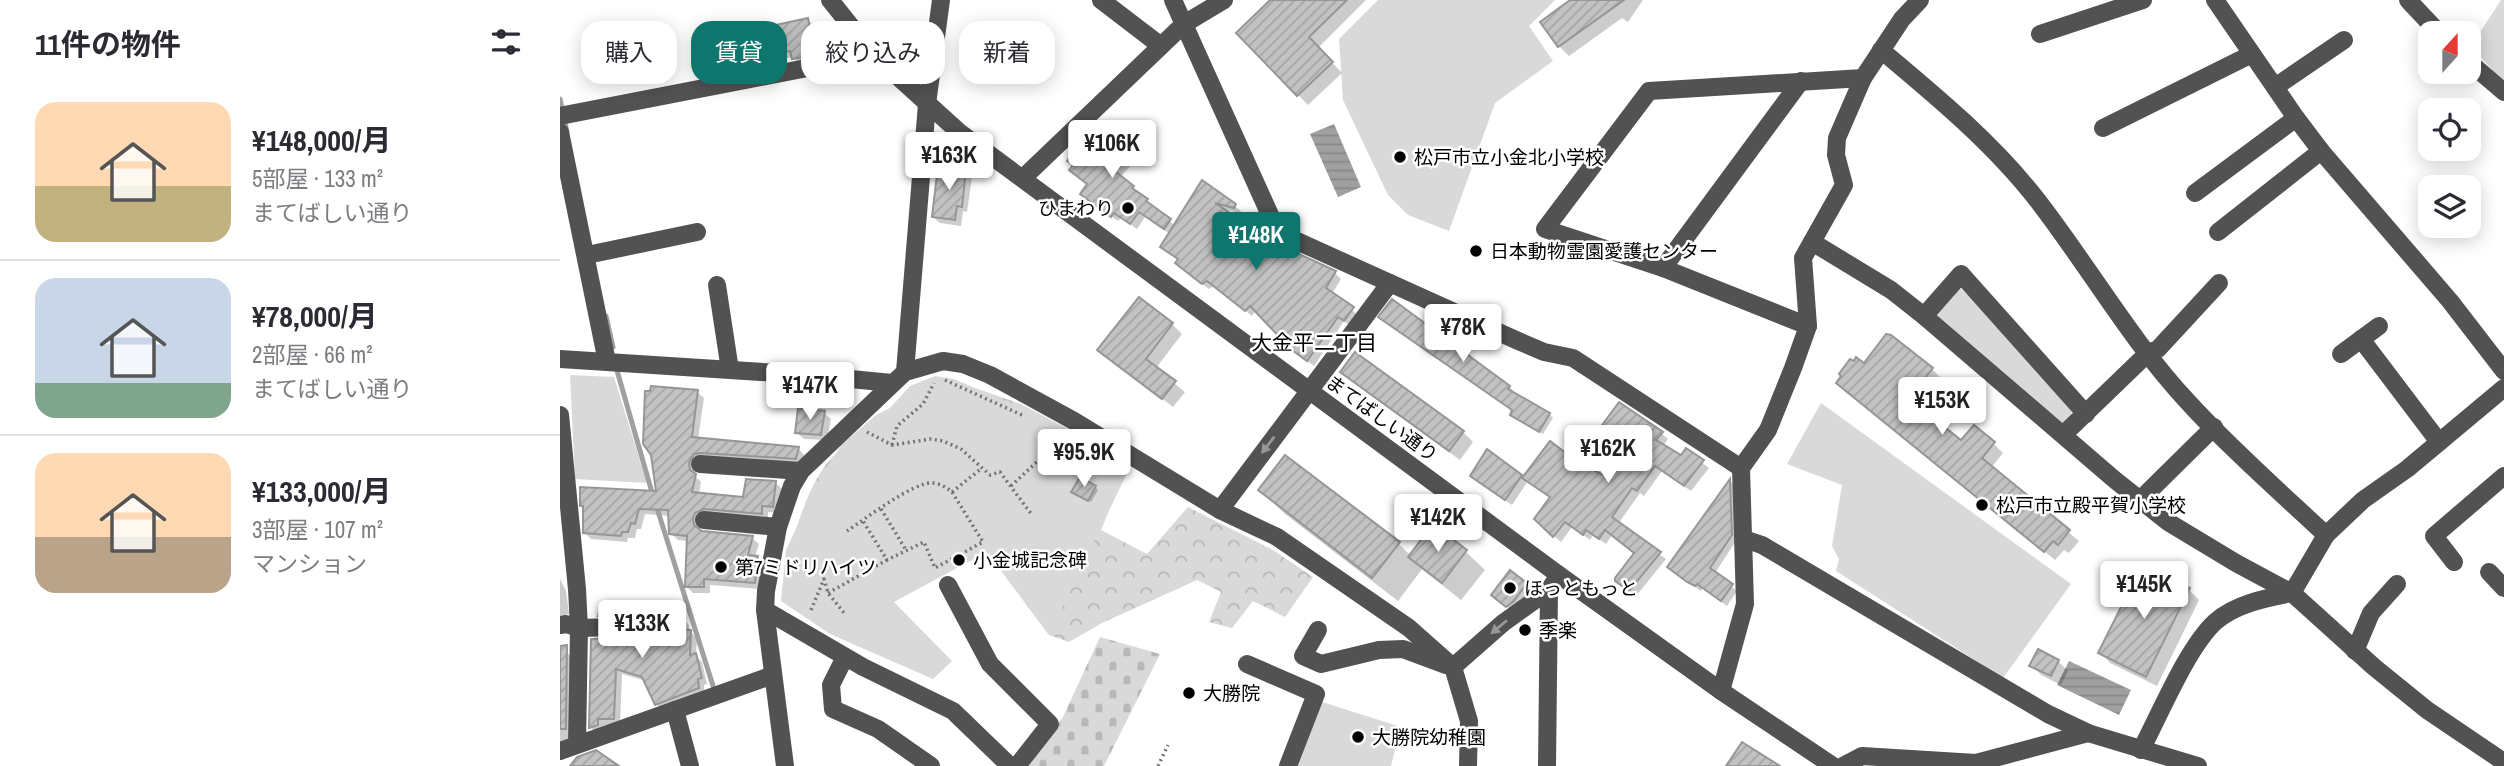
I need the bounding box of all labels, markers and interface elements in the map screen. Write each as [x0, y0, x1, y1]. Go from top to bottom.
chip: 購入 [581, 21, 677, 84]
chip: 賃貸 [691, 21, 787, 84]
chip: 絞り込み [801, 21, 945, 84]
chip: 新着 [959, 21, 1055, 84]
north arrow [2418, 21, 2482, 84]
map controls [2418, 21, 2481, 238]
icon: filters [487, 23, 525, 61]
text: 11件の物件 [35, 24, 181, 64]
button: locate [2418, 98, 2481, 161]
text: ¥148,000/月 [252, 120, 391, 160]
pin: ¥106K [1063, 120, 1161, 180]
text: ¥106K [1084, 127, 1140, 158]
icon: home [91, 130, 175, 214]
pin: ¥163K [900, 132, 998, 192]
text: ¥163K [921, 139, 977, 170]
place label: 松戸市立小金北小学校 [1414, 144, 1604, 170]
marker: 松戸市立小金北小学校 [1392, 149, 1408, 165]
text: 5部屋 · 133 m² [252, 163, 383, 194]
button: layers [2418, 175, 2481, 238]
place label: ひまわり [1038, 195, 1114, 221]
text: まてばしい通り [252, 197, 413, 228]
marker: ひまわり [1120, 200, 1136, 216]
pin: ¥148K [1207, 212, 1305, 272]
text: ¥148K [1228, 219, 1284, 250]
place label: 日本動物霊園愛護センター [1490, 238, 1718, 264]
marker: 日本動物霊園愛護センター [1468, 243, 1484, 259]
text: ¥78,000/月 [252, 296, 378, 336]
pin: ¥78K [1422, 304, 1504, 364]
icon: home [91, 306, 175, 390]
text: ¥78K [1440, 311, 1486, 342]
district label: 大金平二丁目 [1251, 328, 1377, 357]
text: 2部屋 · 66 m² [252, 339, 372, 370]
pin: ¥147K [761, 362, 859, 422]
text: ¥147K [782, 369, 838, 400]
street label: まてばしい通り [1321, 369, 1443, 467]
text: まてばしい通り [252, 373, 413, 404]
pin: ¥153K [1893, 378, 1991, 437]
text: ¥153K [1914, 384, 1970, 415]
pin: ¥162K [1559, 426, 1657, 485]
pin: ¥95.9K [1027, 430, 1141, 489]
text: ¥162K [1580, 432, 1636, 463]
text: ¥95.9K [1054, 436, 1114, 467]
one-way arrow [1261, 436, 1276, 454]
text: ¥133,000/月 [252, 471, 391, 511]
icon: home [91, 481, 175, 565]
place label: 松戸市立殿平賀小学校 [1996, 492, 2186, 518]
pin: ¥142K [1389, 494, 1487, 554]
marker: 松戸市立殿平賀小学校 [1974, 497, 1990, 513]
text: ¥142K [1410, 501, 1466, 532]
text: 3部屋 · 107 m² [252, 514, 383, 545]
place label: 小金城記念碑 [973, 547, 1087, 573]
text: マンション [252, 548, 367, 579]
marker: 小金城記念碑 [951, 552, 967, 568]
place label: 第7ミドリハイツ [735, 554, 876, 580]
marker: 第7ミドリハイツ [713, 559, 729, 575]
pin: ¥145K [2095, 562, 2193, 621]
text: ¥145K [2116, 568, 2172, 599]
place label: ほっともっと [1524, 575, 1638, 601]
marker: ほっともっと [1502, 580, 1518, 596]
pin: ¥133K [593, 600, 691, 660]
text: ¥133K [614, 607, 670, 638]
place label: 季楽 [1539, 617, 1577, 643]
one-way arrow [1491, 619, 1508, 634]
marker: 季楽 [1517, 622, 1533, 638]
place label: 大勝院 [1203, 680, 1260, 706]
marker: 大勝院 [1181, 685, 1197, 701]
place label: 大勝院幼稚園 [1372, 724, 1486, 750]
marker: 大勝院幼稚園 [1350, 729, 1366, 745]

